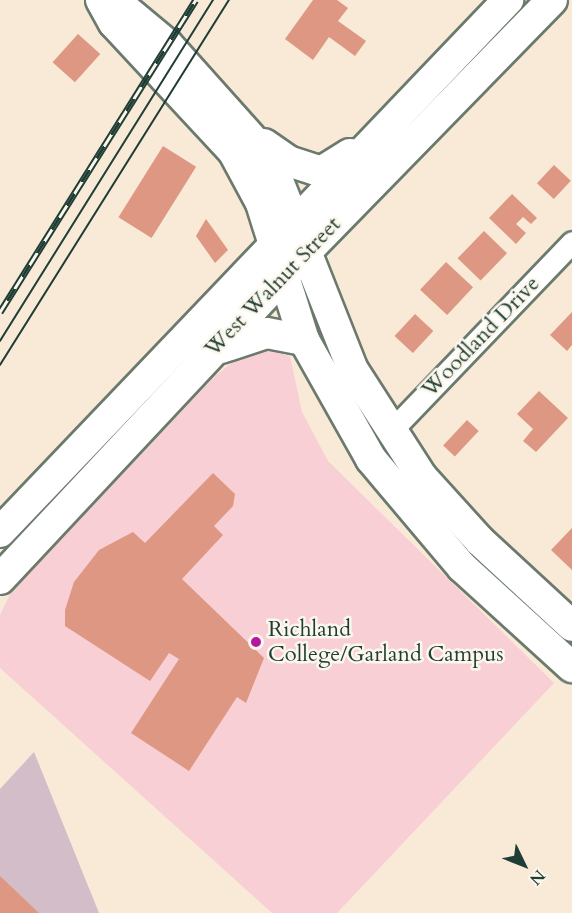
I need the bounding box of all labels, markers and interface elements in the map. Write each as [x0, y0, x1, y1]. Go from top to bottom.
street label: West Walnut Street [200, 212, 346, 362]
street label: Woodland Drive [417, 271, 545, 403]
place label: Richland College/Garland Campus [268, 616, 504, 668]
marker: Richland College/Garland Campus [249, 635, 263, 649]
north arrow [494, 835, 554, 895]
text: N [524, 865, 550, 890]

